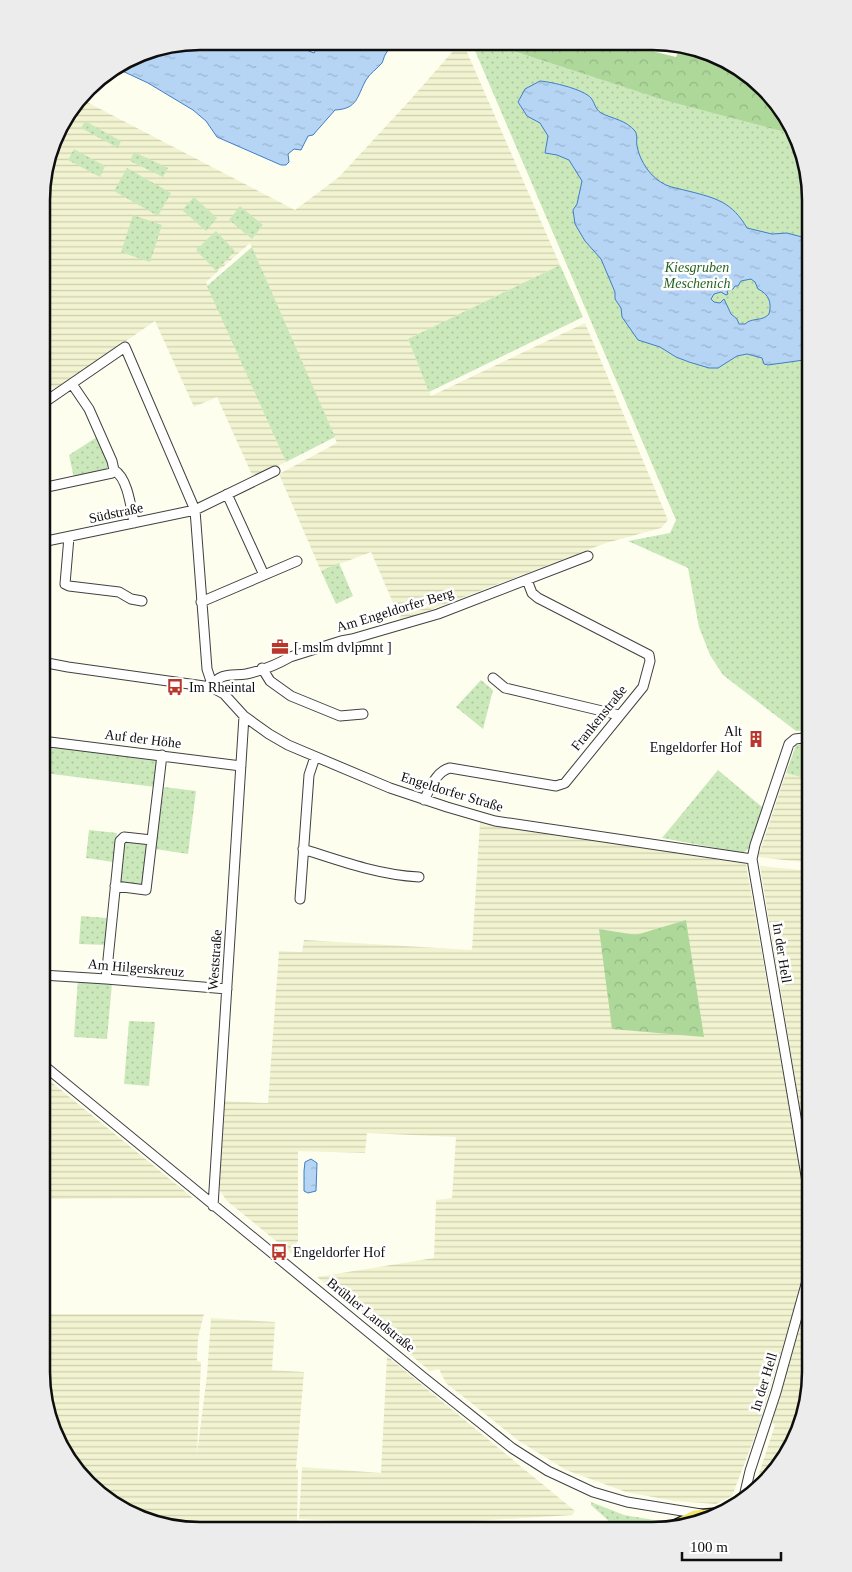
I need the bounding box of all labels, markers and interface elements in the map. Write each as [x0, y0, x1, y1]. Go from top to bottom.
park label: Kiesgruben Meschenich [663, 260, 730, 291]
street label: Südstraße [87, 500, 145, 526]
street label: Am Engeldorfer Berg [335, 585, 455, 635]
office icon: [ mslm dvlpmnt ] [270, 637, 290, 657]
place label: [ mslm dvlpmnt ] [294, 640, 392, 655]
bus stop icon: Im Rheintal [165, 677, 185, 697]
place label: Im Rheintal [189, 680, 256, 695]
street label: Frankenstraße [568, 682, 630, 754]
place label: Alt Engeldorfer Hof [650, 724, 742, 755]
street label: Auf der Höhe [104, 727, 182, 751]
building icon: Alt Engeldorfer Hof [746, 729, 766, 749]
street label: Engeldorfer Straße [399, 769, 505, 815]
street label: In der Hell [770, 922, 794, 984]
street label: Weststraße [205, 929, 225, 991]
street label: Am Hilgerskreuz [87, 956, 185, 980]
bus stop icon: Engeldorfer Hof [269, 1242, 289, 1262]
place label: Engeldorfer Hof [293, 1245, 385, 1260]
street label: Brühler Landstraße [324, 1275, 418, 1355]
street label: In der Hell [748, 1351, 780, 1413]
scale bar [682, 1530, 781, 1562]
text: 100 m [690, 1539, 728, 1555]

